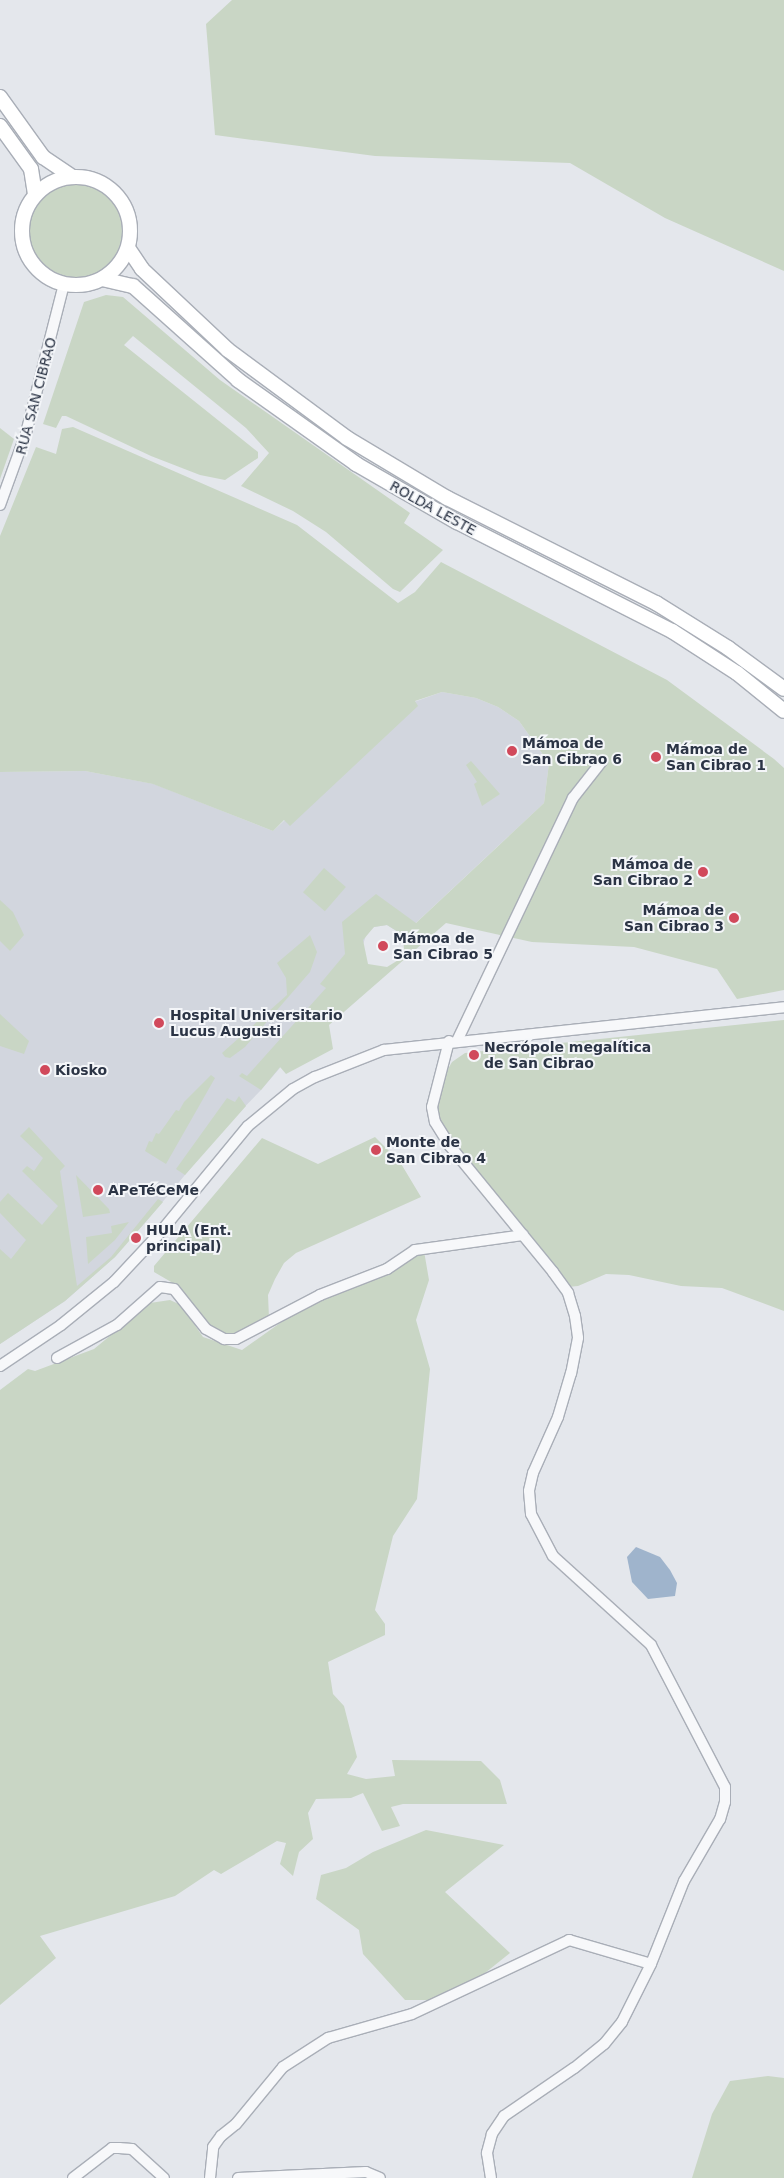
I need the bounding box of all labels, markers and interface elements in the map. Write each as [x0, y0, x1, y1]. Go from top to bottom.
street label: RÚA SAN CIBRAO [12, 336, 60, 456]
street label: ROLDA LESTE [387, 477, 479, 539]
place label: Mámoa de San Cibrao 6 [522, 735, 622, 768]
place label: Mámoa de San Cibrao 1 [666, 741, 766, 774]
marker: Mámoa de San Cibrao 6 [506, 745, 518, 757]
marker: Mámoa de San Cibrao 1 [650, 751, 662, 763]
place label: Mámoa de San Cibrao 2 [593, 856, 693, 889]
marker: Mámoa de San Cibrao 2 [697, 866, 709, 878]
place label: Mámoa de San Cibrao 3 [624, 902, 724, 934]
marker: Mámoa de San Cibrao 3 [728, 912, 740, 924]
place label: Mámoa de San Cibrao 5 [393, 930, 493, 962]
marker: Mámoa de San Cibrao 5 [377, 940, 389, 952]
place label: Hospital Universitario Lucus Augusti [170, 1007, 343, 1040]
marker: Hospital Universitario Lucus Augusti [152, 1016, 166, 1030]
place label: Necrópole megalítica de San Cibrao [484, 1039, 651, 1072]
marker: Necrópole megalítica de San Cibrao [468, 1049, 480, 1061]
place label: Kiosko [55, 1062, 107, 1078]
marker: Kiosko [39, 1064, 51, 1076]
place label: Monte de San Cibrao 4 [386, 1134, 486, 1166]
marker: Monte de San Cibrao 4 [370, 1144, 382, 1156]
place label: APeTéCeMe [108, 1182, 199, 1198]
marker: APeTéCeMe [92, 1184, 104, 1196]
place label: HULA (Ent. principal) [146, 1222, 232, 1254]
marker: HULA (Ent. principal) [130, 1232, 142, 1244]

